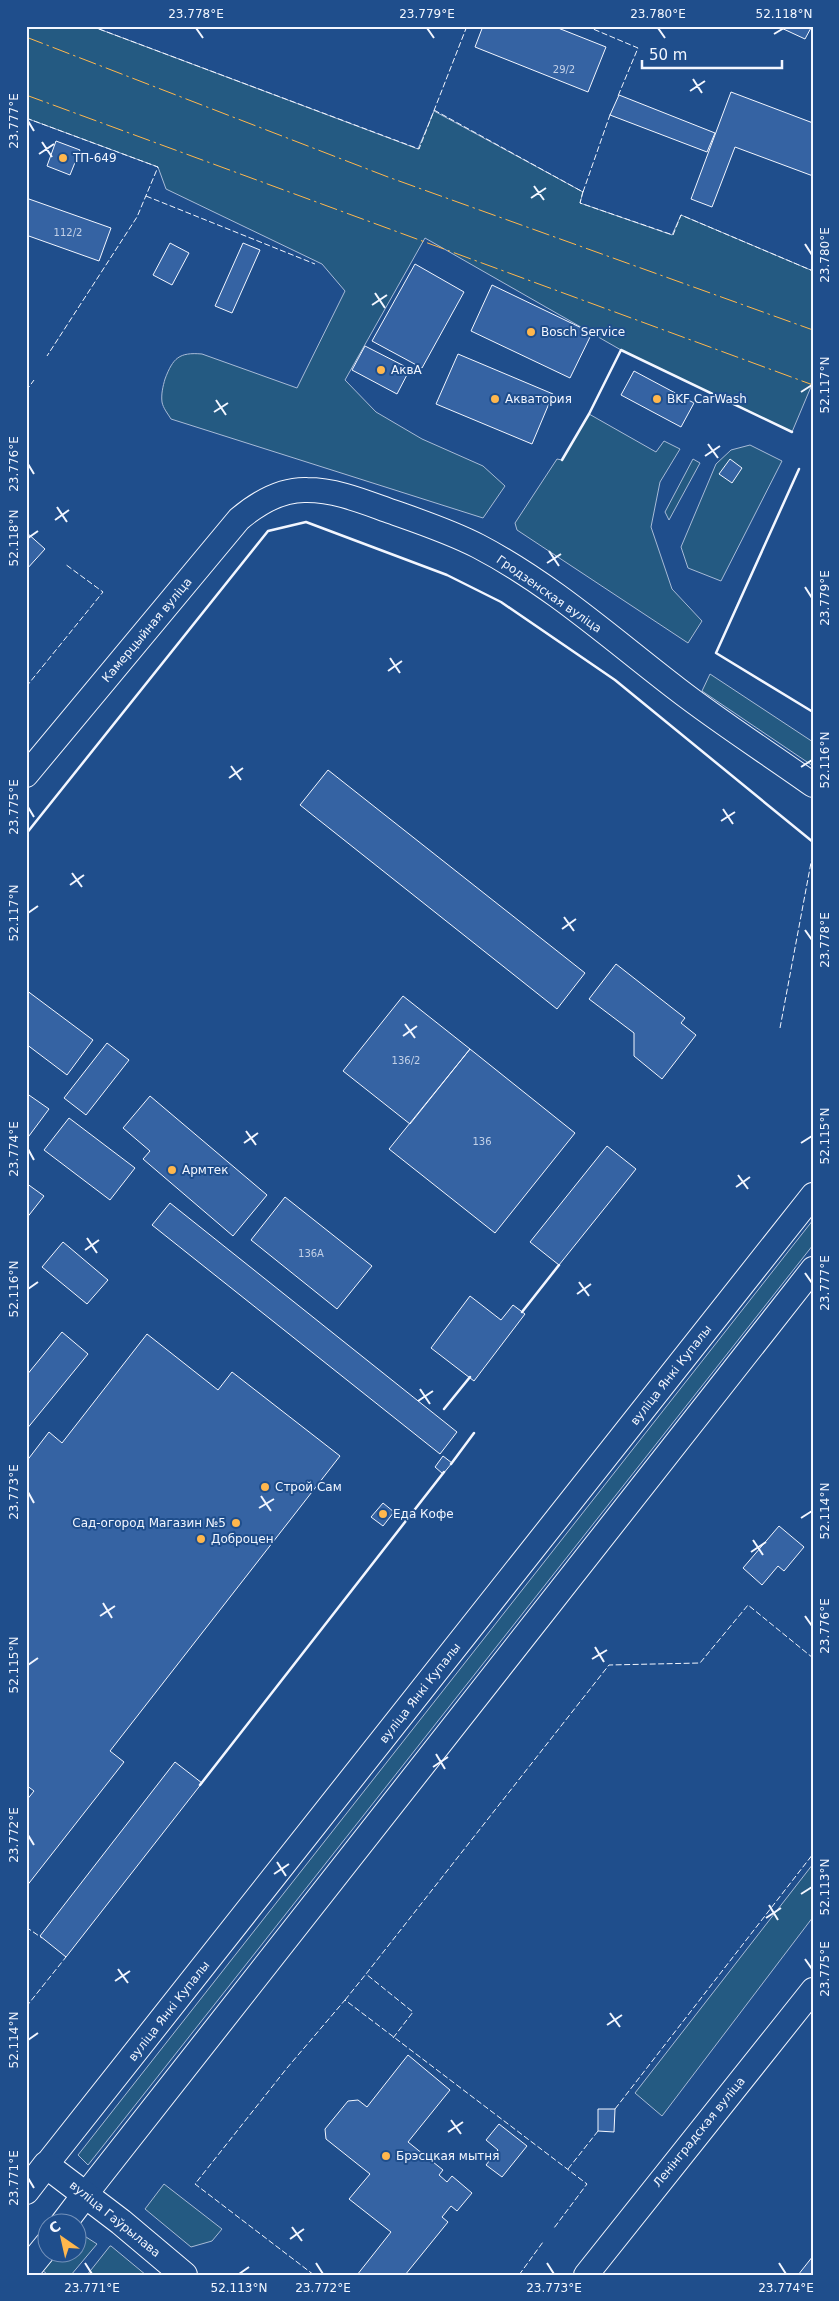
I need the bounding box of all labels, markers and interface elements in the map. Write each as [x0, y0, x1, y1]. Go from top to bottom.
text: 23.778°E [168, 7, 224, 21]
text: 23.779°E [399, 7, 455, 21]
text: 23.780°E [630, 7, 686, 21]
text: 52.118°N [756, 7, 812, 21]
scale bar [642, 38, 782, 70]
text: 50 m [649, 46, 687, 64]
house number: 29/2 [553, 64, 575, 75]
text: 23.777°E [7, 93, 21, 149]
place label: ТП-649 [72, 151, 117, 165]
marker: ТП-649 [57, 152, 69, 164]
house number: 112/2 [54, 227, 82, 238]
text: 23.780°E [818, 227, 832, 283]
place label: Bosch Service [541, 325, 625, 339]
marker: Bosch Service [525, 326, 537, 338]
text: 52.117°N [818, 357, 832, 413]
place label: АквА [391, 363, 423, 377]
marker: АквА [375, 364, 387, 376]
place label: Акватория [505, 392, 572, 406]
place label: BKF CarWash [667, 392, 747, 406]
marker: Акватория [489, 393, 501, 405]
marker: BKF CarWash [651, 393, 663, 405]
text: 23.776°E [7, 436, 21, 492]
text: 52.118°N [7, 510, 21, 566]
street label: Гродзенская вуліца [494, 552, 604, 636]
text: 23.779°E [818, 570, 832, 626]
street label: Камерцыйная вуліца [99, 575, 195, 685]
text: 52.116°N [818, 732, 832, 788]
text: 23.775°E [7, 779, 21, 835]
text: 52.117°N [7, 885, 21, 941]
text: 23.778°E [818, 912, 832, 968]
house number: 136/2 [392, 1055, 420, 1066]
text: 52.115°N [818, 1108, 832, 1164]
text: 23.774°E [7, 1121, 21, 1177]
house number: 136 [472, 1136, 492, 1147]
place label: Армтек [182, 1163, 229, 1177]
marker: Армтек [166, 1164, 178, 1176]
house number: 136А [298, 1248, 324, 1259]
text: 23.777°E [818, 1255, 832, 1311]
text: 52.116°N [7, 1261, 21, 1317]
street label: вуліца Янкі Купалы [628, 1322, 714, 1428]
text: 23.773°E [7, 1464, 21, 1520]
place label: Строй Сам [275, 1480, 342, 1494]
marker: Строй Сам [259, 1481, 271, 1493]
text: 52.114°N [818, 1483, 832, 1539]
place label: Еда Кофе [393, 1507, 454, 1521]
marker: Еда Кофе [377, 1508, 389, 1520]
place label: Сад-огород Магазин №5 [72, 1516, 226, 1530]
marker: Сад-огород Магазин №5 [230, 1517, 242, 1529]
place label: Доброцен [211, 1532, 273, 1546]
marker: Доброцен [195, 1533, 207, 1545]
text: 23.776°E [818, 1598, 832, 1654]
text: 52.115°N [7, 1637, 21, 1693]
street label: вуліца Янкі Купалы [377, 1640, 463, 1746]
text: 23.772°E [7, 1807, 21, 1863]
text: 52.113°N [818, 1859, 832, 1915]
text: 23.775°E [818, 1941, 832, 1997]
street label: вуліца Янкі Купалы [126, 1958, 212, 2064]
text: 52.114°N [7, 2012, 21, 2068]
street label: Ленінградская вуліца [650, 2074, 748, 2190]
place label: Брэсцкая мытня [396, 2149, 499, 2163]
text: 23.771°E [7, 2150, 21, 2206]
marker: Брэсцкая мытня [380, 2150, 392, 2162]
street label: вуліца Гаўрылава [67, 2178, 163, 2260]
north arrow [38, 2214, 88, 2264]
text: С [46, 2218, 63, 2237]
text: 23.771°E [64, 2281, 120, 2295]
text: 52.113°N [211, 2281, 267, 2295]
text: 23.772°E [295, 2281, 351, 2295]
text: 23.773°E [526, 2281, 582, 2295]
text: 23.774°E [758, 2281, 814, 2295]

